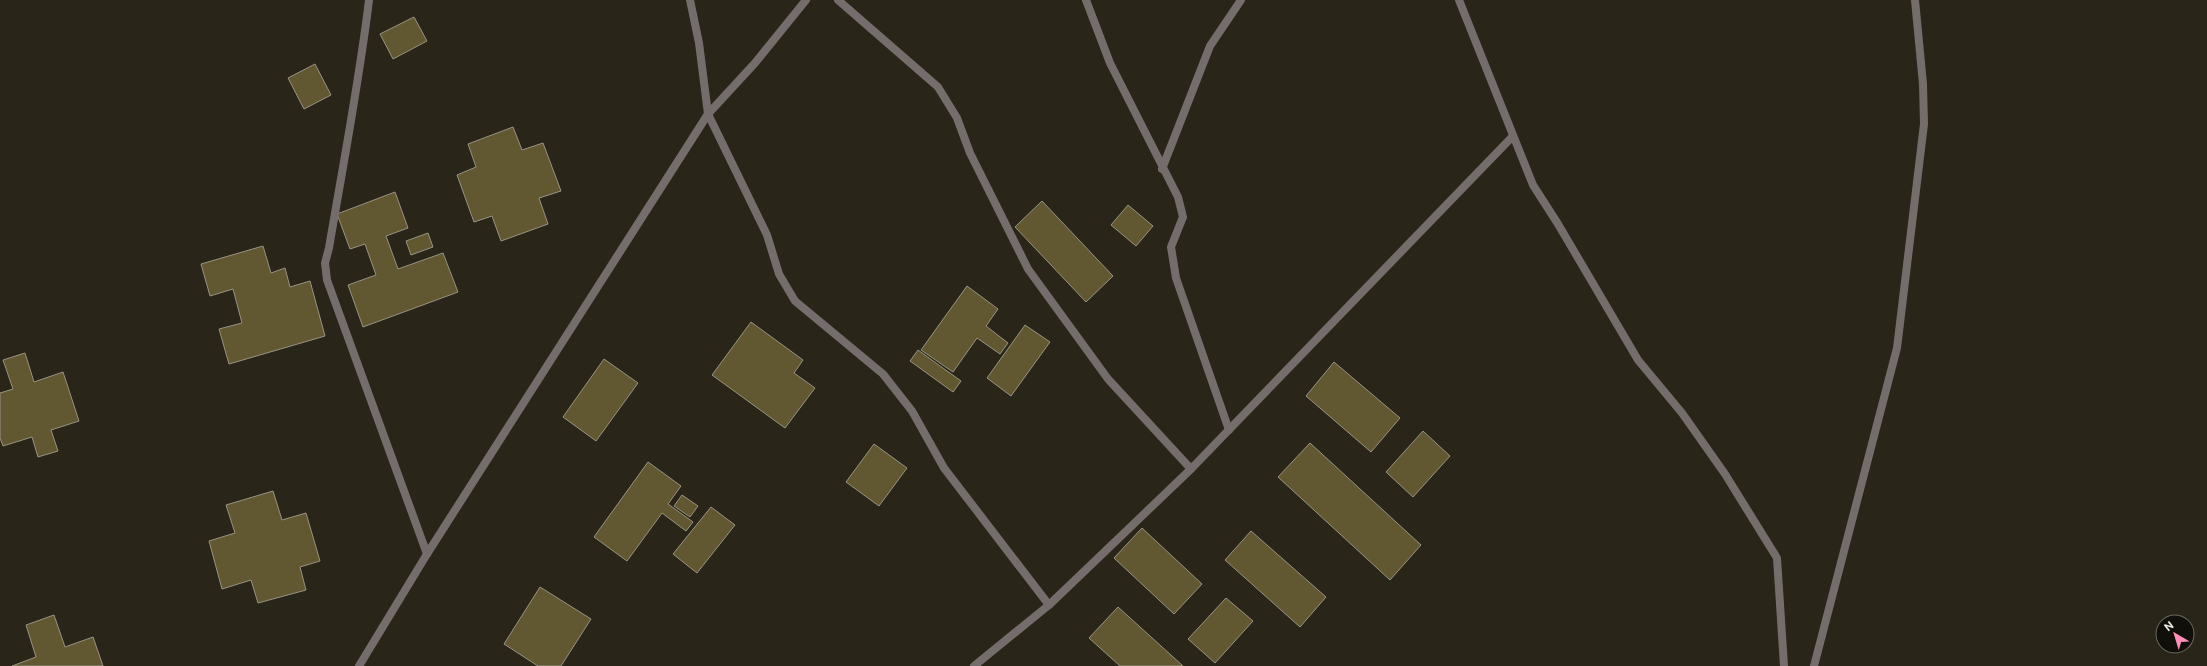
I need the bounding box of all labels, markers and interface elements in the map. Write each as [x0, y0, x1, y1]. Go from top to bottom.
north arrow [2155, 614, 2195, 654]
text: N [2161, 618, 2176, 633]

